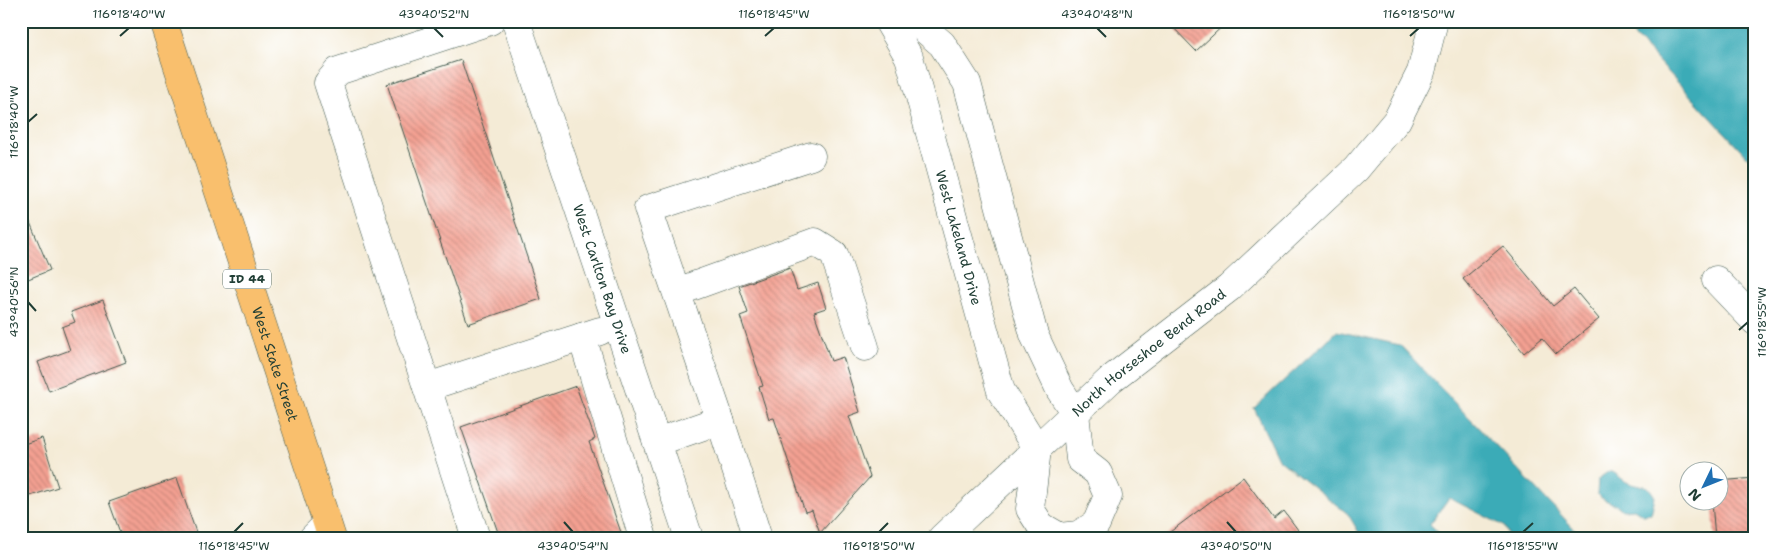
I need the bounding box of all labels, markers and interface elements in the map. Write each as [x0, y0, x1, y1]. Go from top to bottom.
text: 116°18'40"W [93, 6, 165, 22]
text: 43°40'52"N [399, 6, 469, 22]
text: 116°18'45"W [738, 6, 810, 22]
text: 43°40'48"N [1061, 6, 1133, 22]
text: 116°18'50"W [1383, 6, 1455, 22]
text: 116°18'40"W [6, 86, 22, 158]
street label: West Lakeland Drive [932, 168, 986, 307]
street label: West Carlton Bay Drive [569, 202, 636, 356]
text: 43°40'56"N [6, 267, 22, 337]
road number: ID 44 [223, 270, 271, 288]
street label: North Horseshoe Bend Road [1068, 285, 1230, 420]
text: 116°18'55"W [1754, 287, 1770, 357]
street label: West State Street [248, 304, 302, 424]
north arrow [1678, 462, 1728, 512]
text: N [1684, 485, 1705, 505]
text: 116°18'45"W [198, 538, 270, 554]
text: 43°40'54"N [537, 538, 609, 554]
text: 116°18'50"W [843, 538, 915, 554]
text: 43°40'50"N [1200, 538, 1272, 554]
text: 116°18'55"W [1488, 538, 1558, 554]

